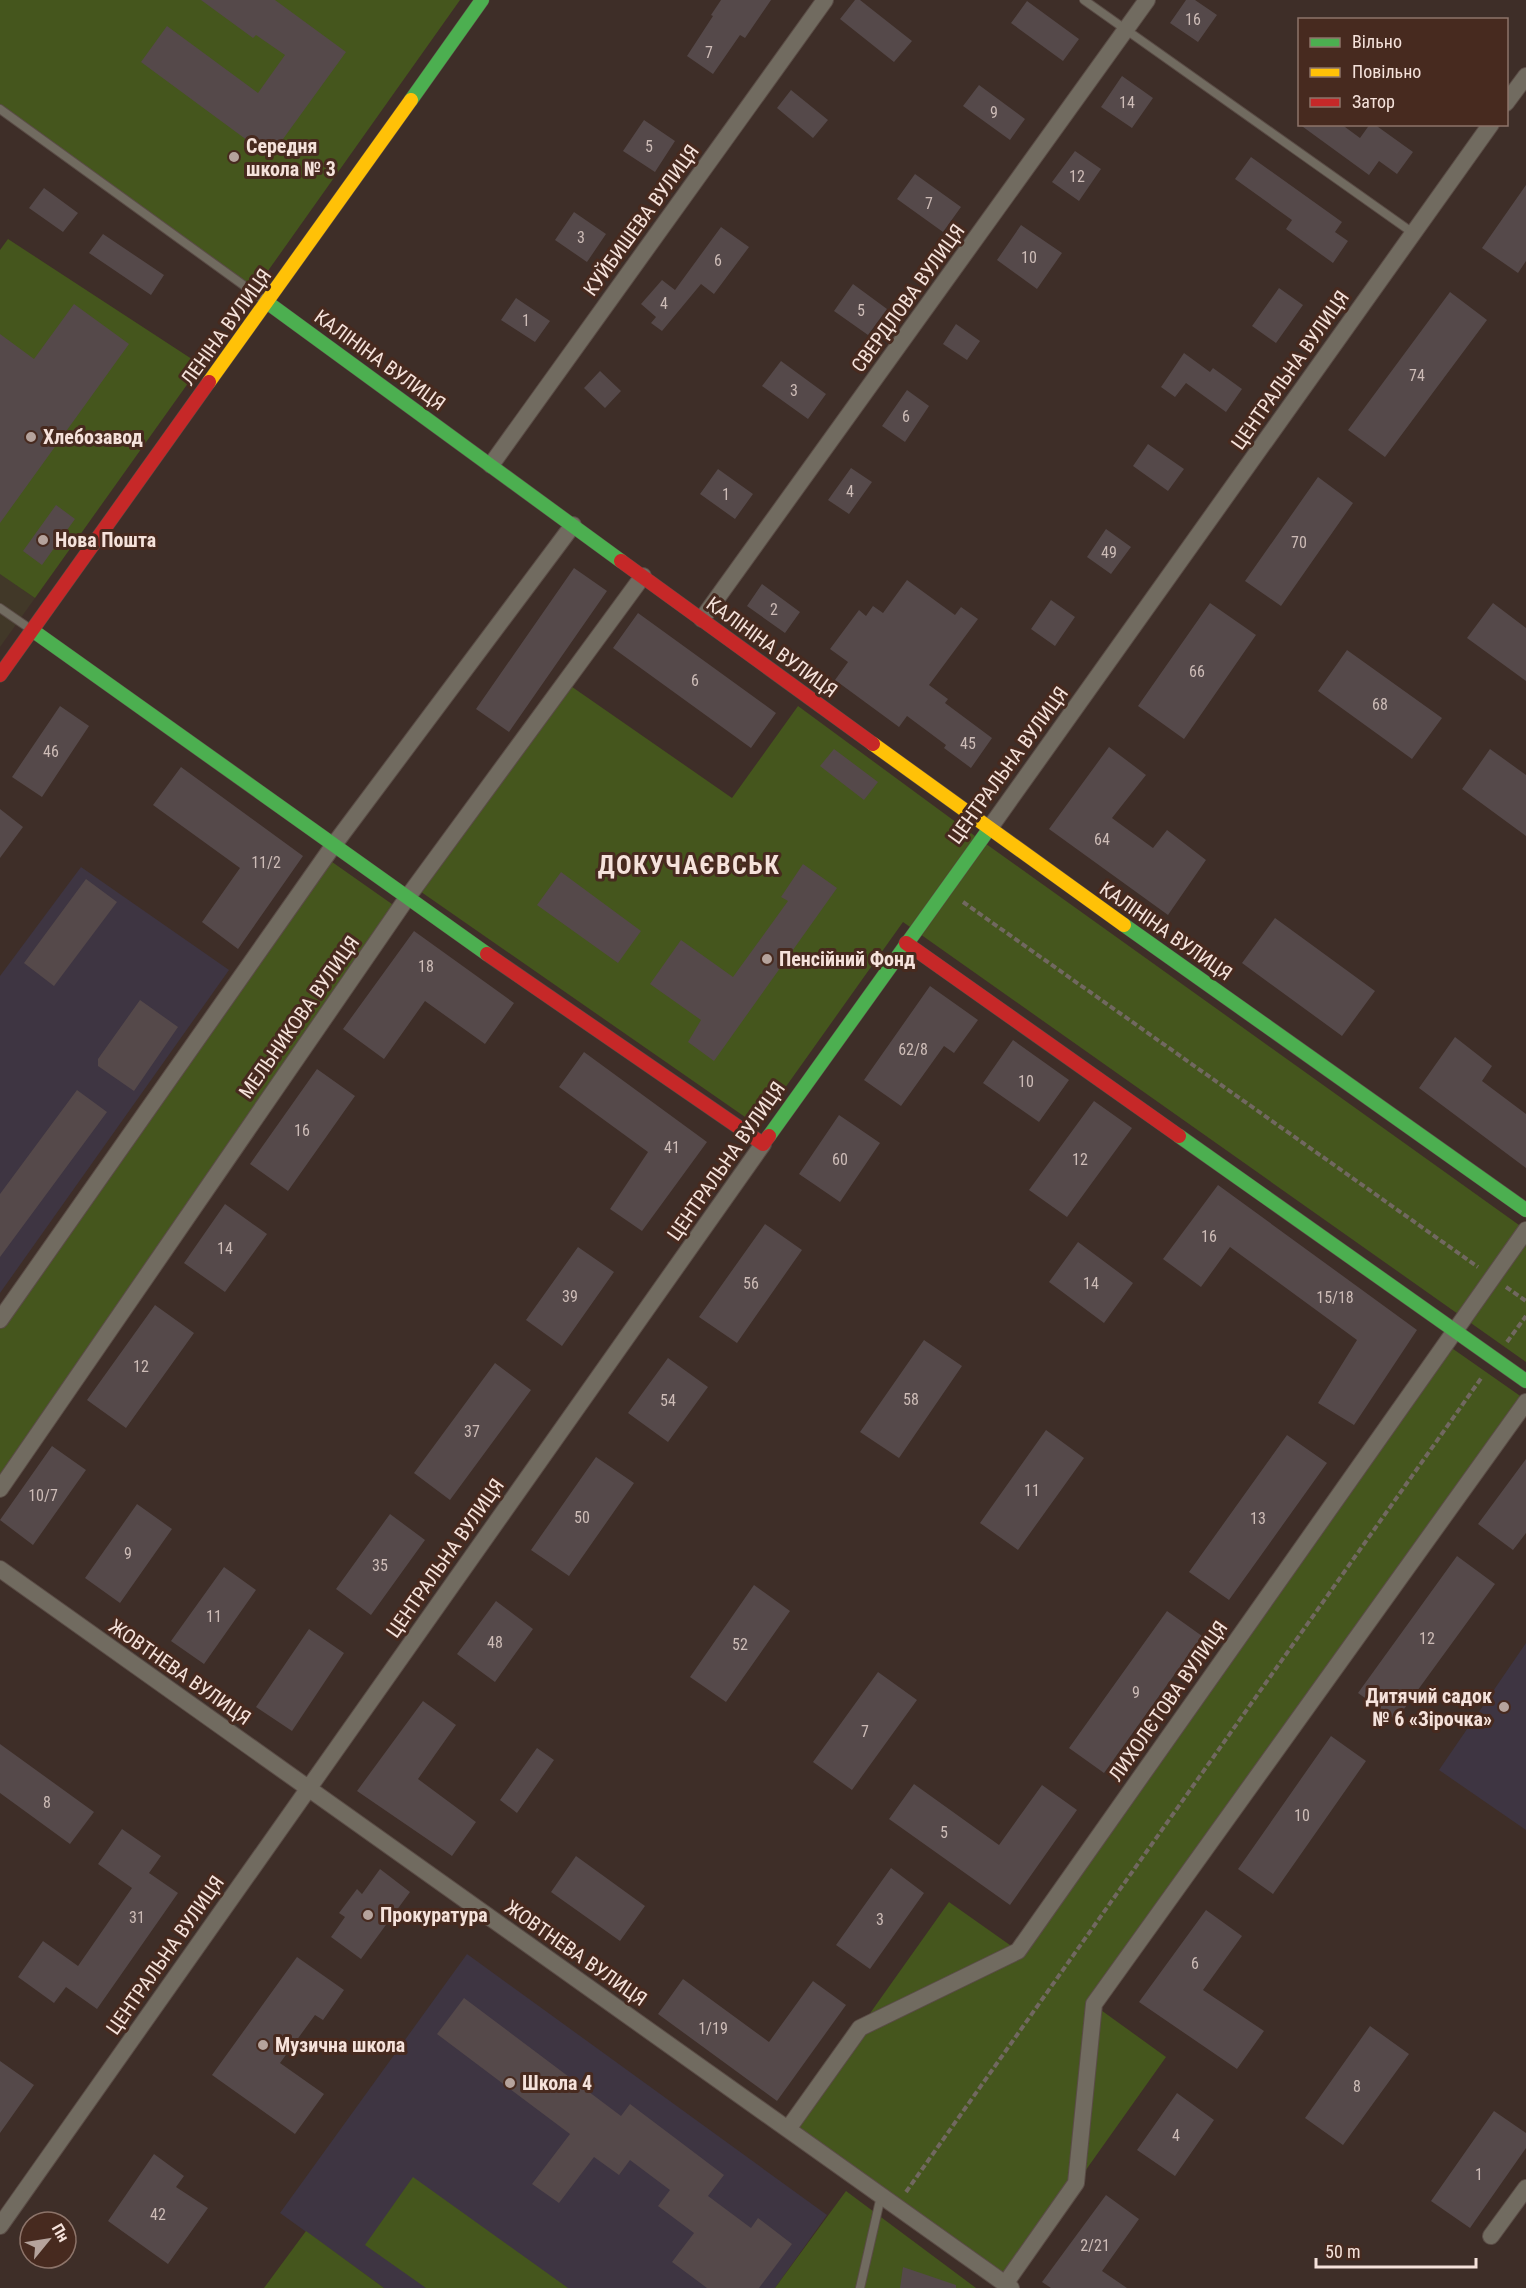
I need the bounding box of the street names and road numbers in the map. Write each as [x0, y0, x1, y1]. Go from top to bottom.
street label: КУЙБИШЕВА ВУЛИЦЯ [578, 140, 704, 300]
street label: СВЕРДЛОВА ВУЛИЦЯ [846, 219, 970, 377]
street label: ЛЕНІНА ВУЛИЦЯ [176, 264, 276, 390]
street label: ЦЕНТРАЛЬНА ВУЛИЦЯ [1226, 286, 1354, 454]
street label: КАЛІНІНА ВУЛИЦЯ [310, 304, 450, 416]
street label: КАЛІНІНА ВУЛИЦЯ [702, 591, 842, 703]
street label: ЦЕНТРАЛЬНА ВУЛИЦЯ [943, 682, 1073, 848]
street label: КАЛІНІНА ВУЛИЦЯ [1095, 876, 1237, 986]
street label: МЕЛЬНИКОВА ВУЛИЦЯ [234, 931, 364, 1103]
street label: ЦЕНТРАЛЬНА ВУЛИЦЯ [662, 1077, 790, 1245]
street label: ЦЕНТРАЛЬНА ВУЛИЦЯ [381, 1474, 509, 1642]
street label: ЖОВТНЕВА ВУЛИЦЯ [104, 1614, 256, 1730]
street label: ЛИХОЛЄТОВА ВУЛИЦЯ [1103, 1616, 1233, 1786]
street label: ЦЕНТРАЛЬНА ВУЛИЦЯ [101, 1871, 229, 2039]
street label: ЖОВТНЕВА ВУЛИЦЯ [500, 1895, 652, 2011]

